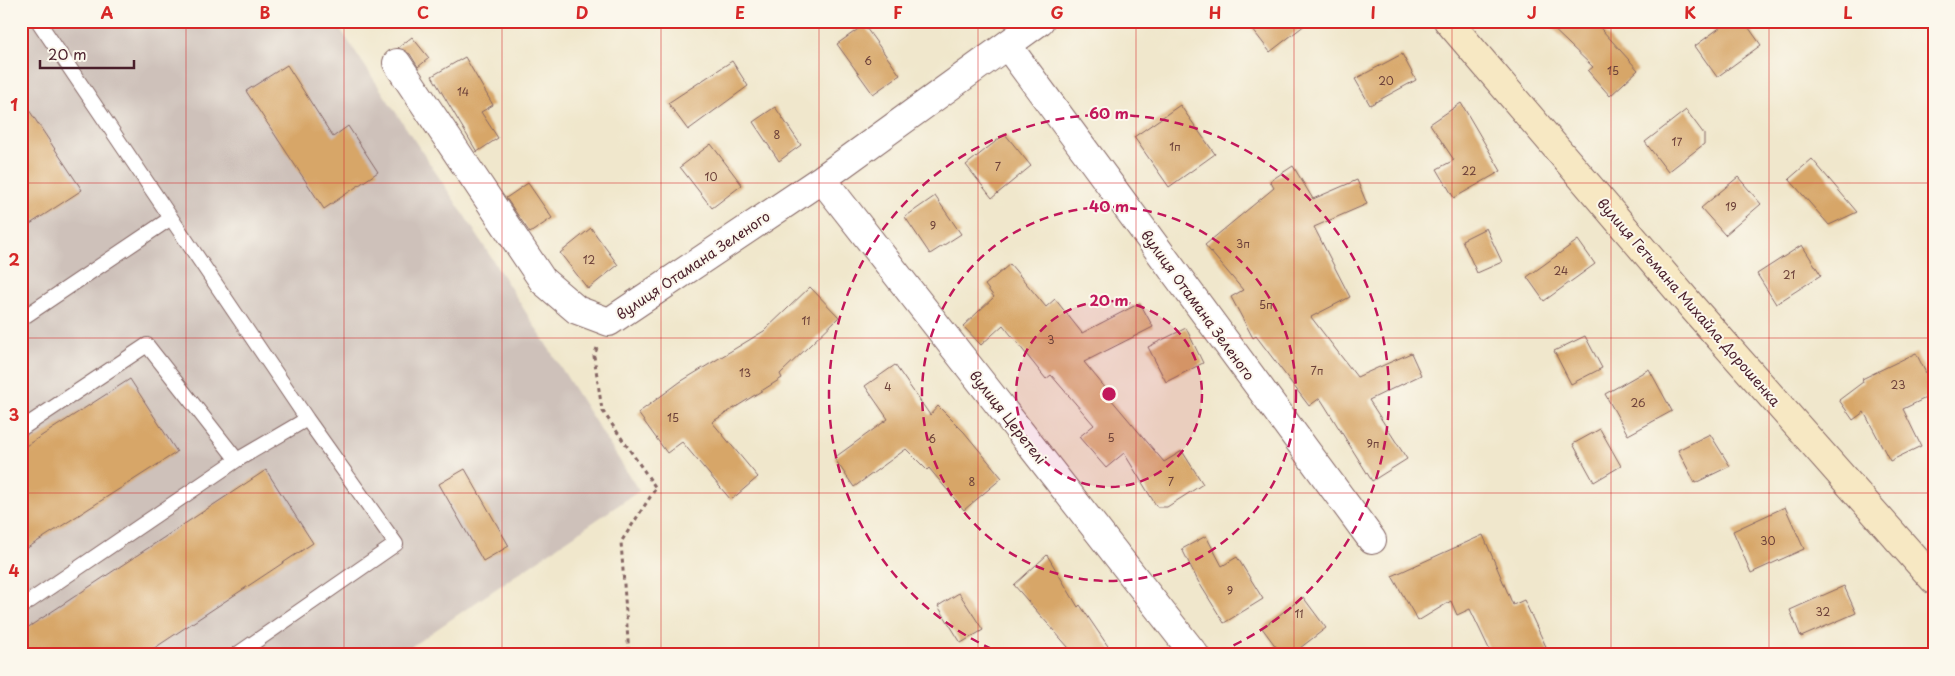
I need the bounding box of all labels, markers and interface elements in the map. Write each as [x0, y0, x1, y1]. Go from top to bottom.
text: A [101, 0, 114, 24]
text: B [260, 0, 271, 24]
text: C [417, 0, 429, 24]
text: D [576, 0, 588, 24]
text: E [735, 0, 745, 24]
text: F [893, 0, 903, 24]
text: G [1050, 0, 1064, 24]
text: H [1209, 0, 1221, 24]
text: I [1370, 0, 1376, 24]
text: J [1527, 0, 1537, 24]
text: K [1684, 0, 1696, 24]
text: L [1843, 0, 1853, 24]
scale bar [40, 38, 134, 70]
text: 20 m [48, 42, 87, 65]
house number: 6 [864, 52, 872, 69]
house number: 15 [1607, 62, 1619, 79]
house number: 20 [1378, 72, 1394, 89]
house number: 14 [457, 83, 469, 100]
text: 1 [10, 92, 18, 116]
text: 60 m [1089, 101, 1129, 124]
house number: 8 [774, 126, 781, 143]
house number: 17 [1672, 133, 1683, 150]
house number: 1п [1169, 138, 1181, 155]
house number: 7 [995, 158, 1001, 175]
house number: 22 [1462, 162, 1476, 179]
house number: 10 [705, 168, 717, 185]
street label: вулиця Гетьмана Михайла Дорошенка [1592, 193, 1786, 411]
text: 40 m [1089, 194, 1129, 217]
house number: 19 [1725, 198, 1737, 215]
street label: вулиця Отамана Зеленого [612, 205, 774, 325]
house number: 9 [930, 217, 936, 234]
street label: вулиця Отамана Зеленого [1136, 225, 1260, 385]
house number: 3п [1236, 235, 1250, 252]
text: 2 [8, 247, 20, 271]
house number: 12 [583, 251, 596, 268]
house number: 24 [1554, 262, 1568, 279]
house number: 21 [1783, 266, 1795, 283]
text: 20 m [1090, 288, 1128, 311]
house number: 5п [1259, 296, 1273, 313]
house number: 11 [801, 312, 811, 329]
house number: 3 [1047, 331, 1055, 348]
house number: 7п [1310, 362, 1324, 379]
house number: 13 [739, 364, 751, 381]
street label: вулиця Церетелі [965, 366, 1051, 468]
house number: 23 [1891, 376, 1905, 393]
house number: 4 [884, 378, 892, 395]
centre of rings [1100, 385, 1118, 403]
house number: 26 [1630, 394, 1646, 411]
text: 3 [9, 402, 19, 426]
house number: 15 [667, 409, 679, 426]
house number: 5 [1107, 429, 1115, 446]
house number: 6 [928, 430, 936, 447]
house number: 9п [1366, 435, 1380, 452]
house number: 8 [969, 473, 976, 490]
house number: 7 [1168, 473, 1174, 490]
house number: 30 [1760, 532, 1776, 549]
text: 4 [9, 558, 20, 582]
house number: 9 [1227, 582, 1233, 599]
house number: 32 [1816, 603, 1831, 620]
house number: 11 [1294, 605, 1304, 622]

